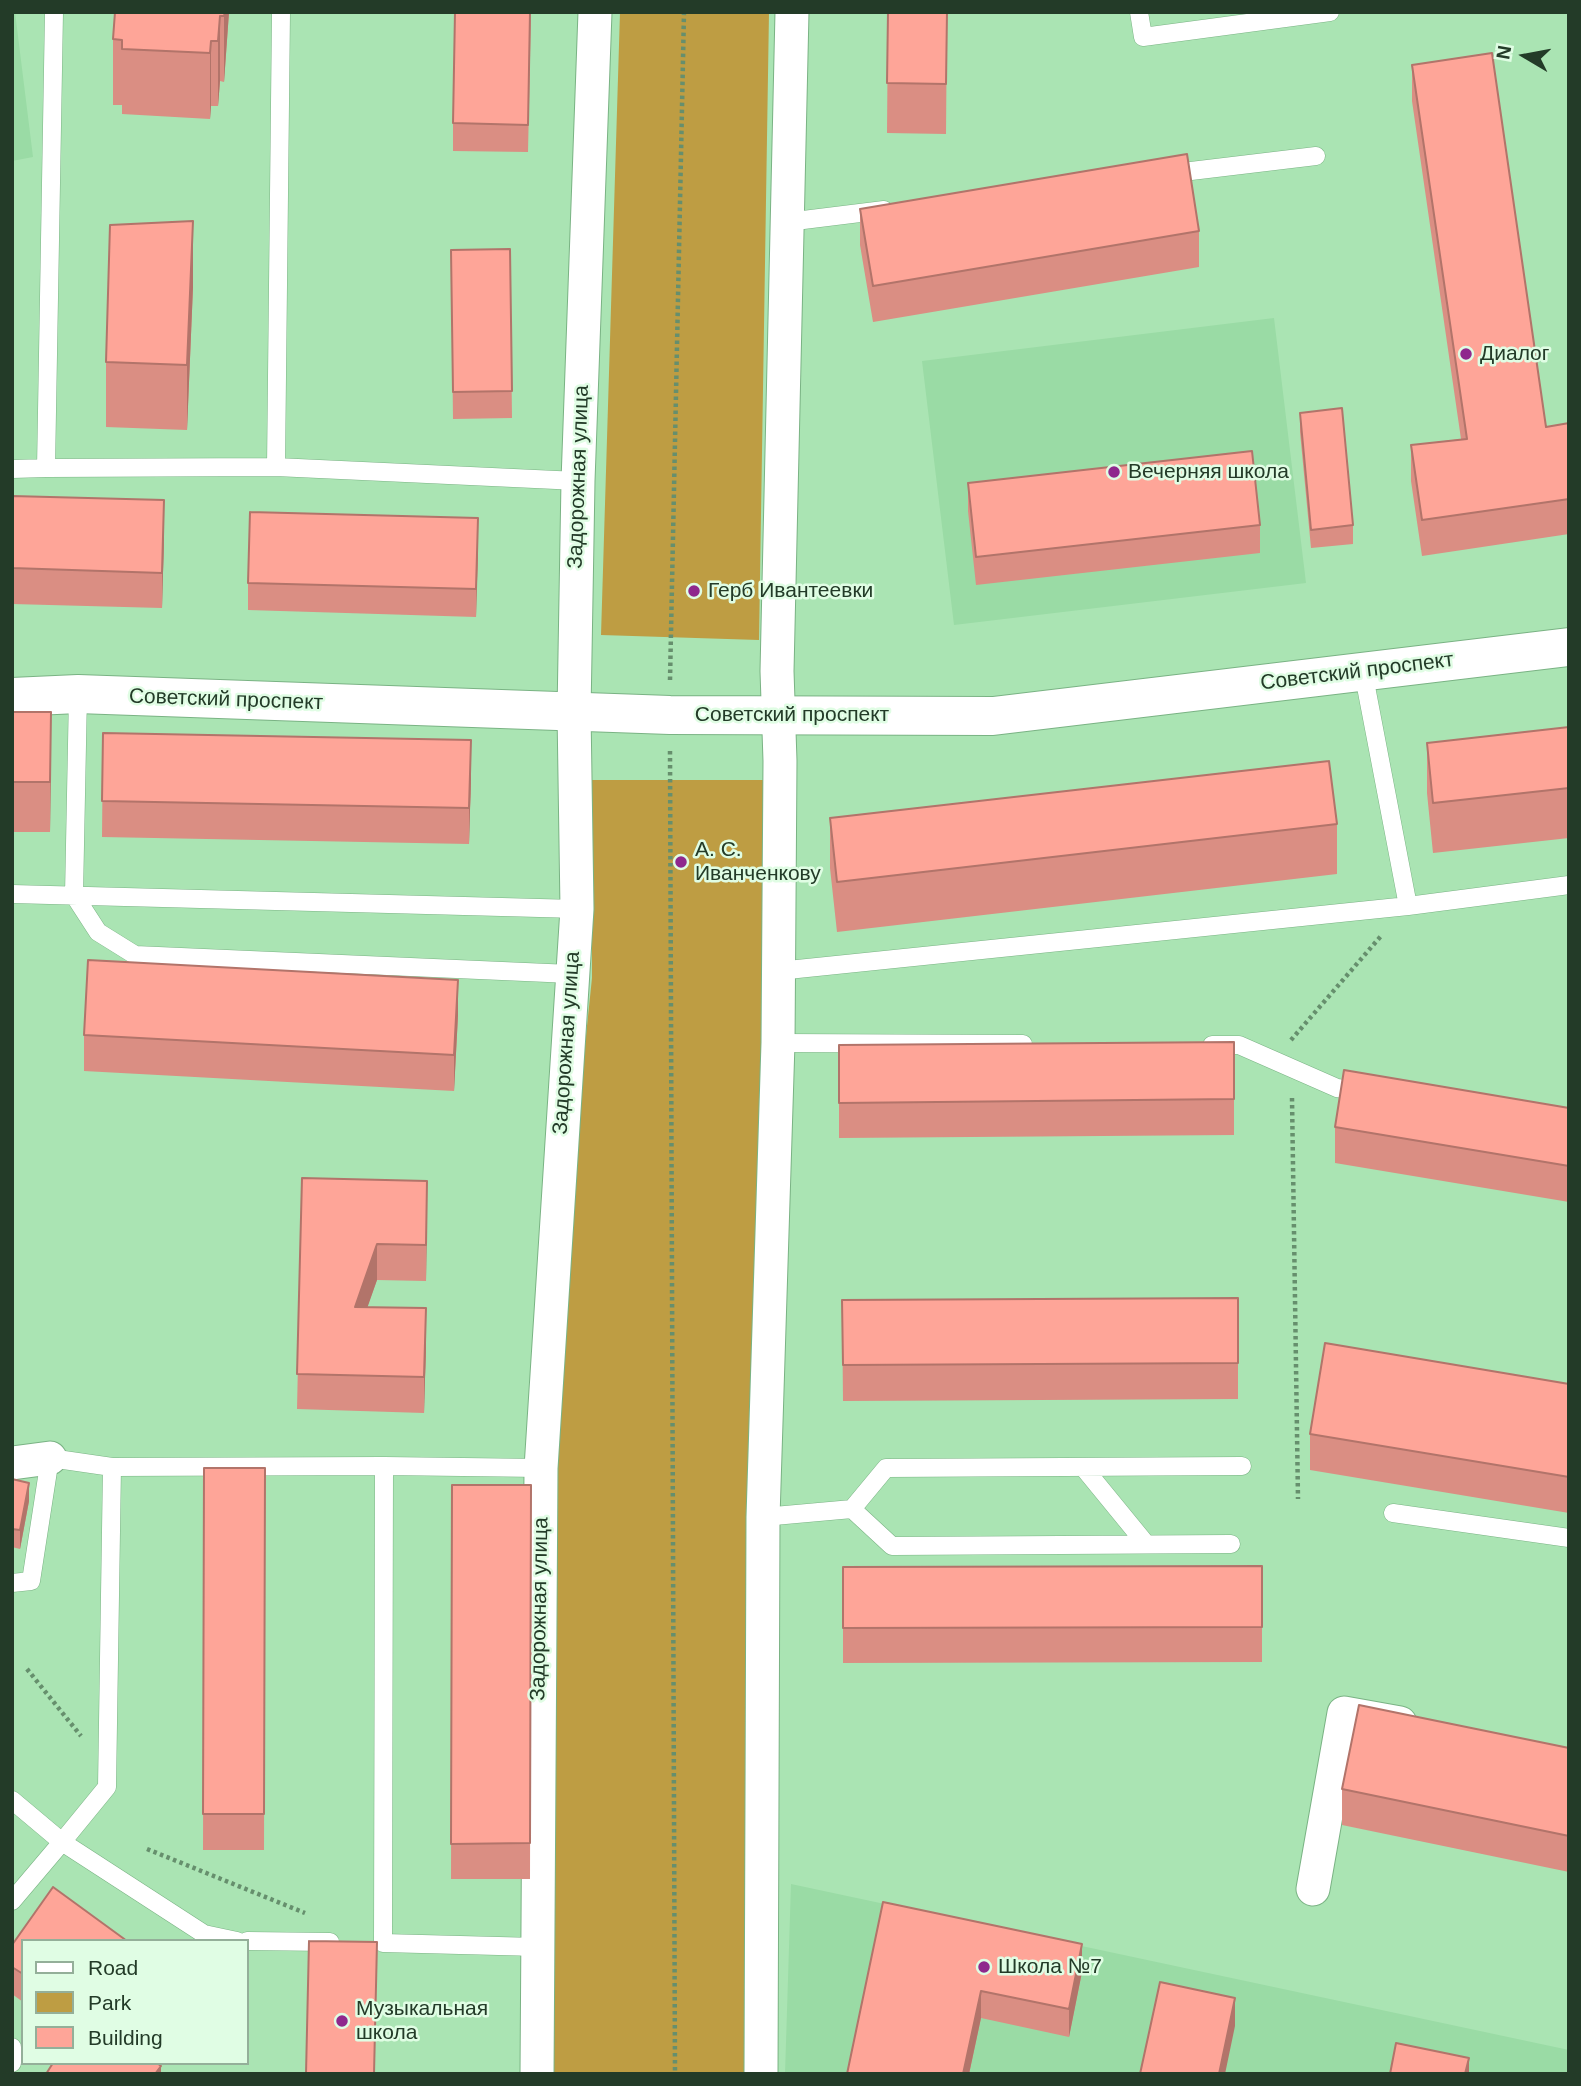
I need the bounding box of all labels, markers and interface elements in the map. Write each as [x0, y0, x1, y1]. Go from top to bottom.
north arrow [1490, 21, 1560, 91]
text: N [1492, 44, 1515, 61]
place label: Диалог [1480, 341, 1549, 367]
marker: Диалог [1458, 346, 1474, 362]
street label: Задорожная улица [563, 385, 595, 569]
place label: Вечерняя школа [1128, 459, 1289, 485]
marker: Вечерняя школа [1106, 464, 1122, 480]
place label: Герб Ивантеевки [708, 578, 873, 604]
marker: Герб Ивантеевки [686, 583, 702, 599]
street label: Советский проспект [1259, 648, 1455, 696]
street label: Советский проспект [128, 684, 324, 716]
street label: Советский проспект [695, 702, 889, 728]
place label: А. С. Иванченкову [695, 837, 821, 887]
marker: А. С. Иванченкову [673, 854, 689, 870]
street label: Задорожная улица [548, 951, 586, 1135]
street label: Задорожная улица [526, 1517, 554, 1701]
legend [21, 1939, 248, 2065]
place label: Школа №7 [998, 1954, 1102, 1980]
text: Road [88, 1956, 138, 1979]
marker: Школа №7 [976, 1959, 992, 1975]
text: Park [88, 1991, 131, 2014]
place label: Музыкальная школа [356, 1996, 488, 2046]
marker: Музыкальная школа [334, 2013, 350, 2029]
text: Building [88, 2026, 163, 2049]

